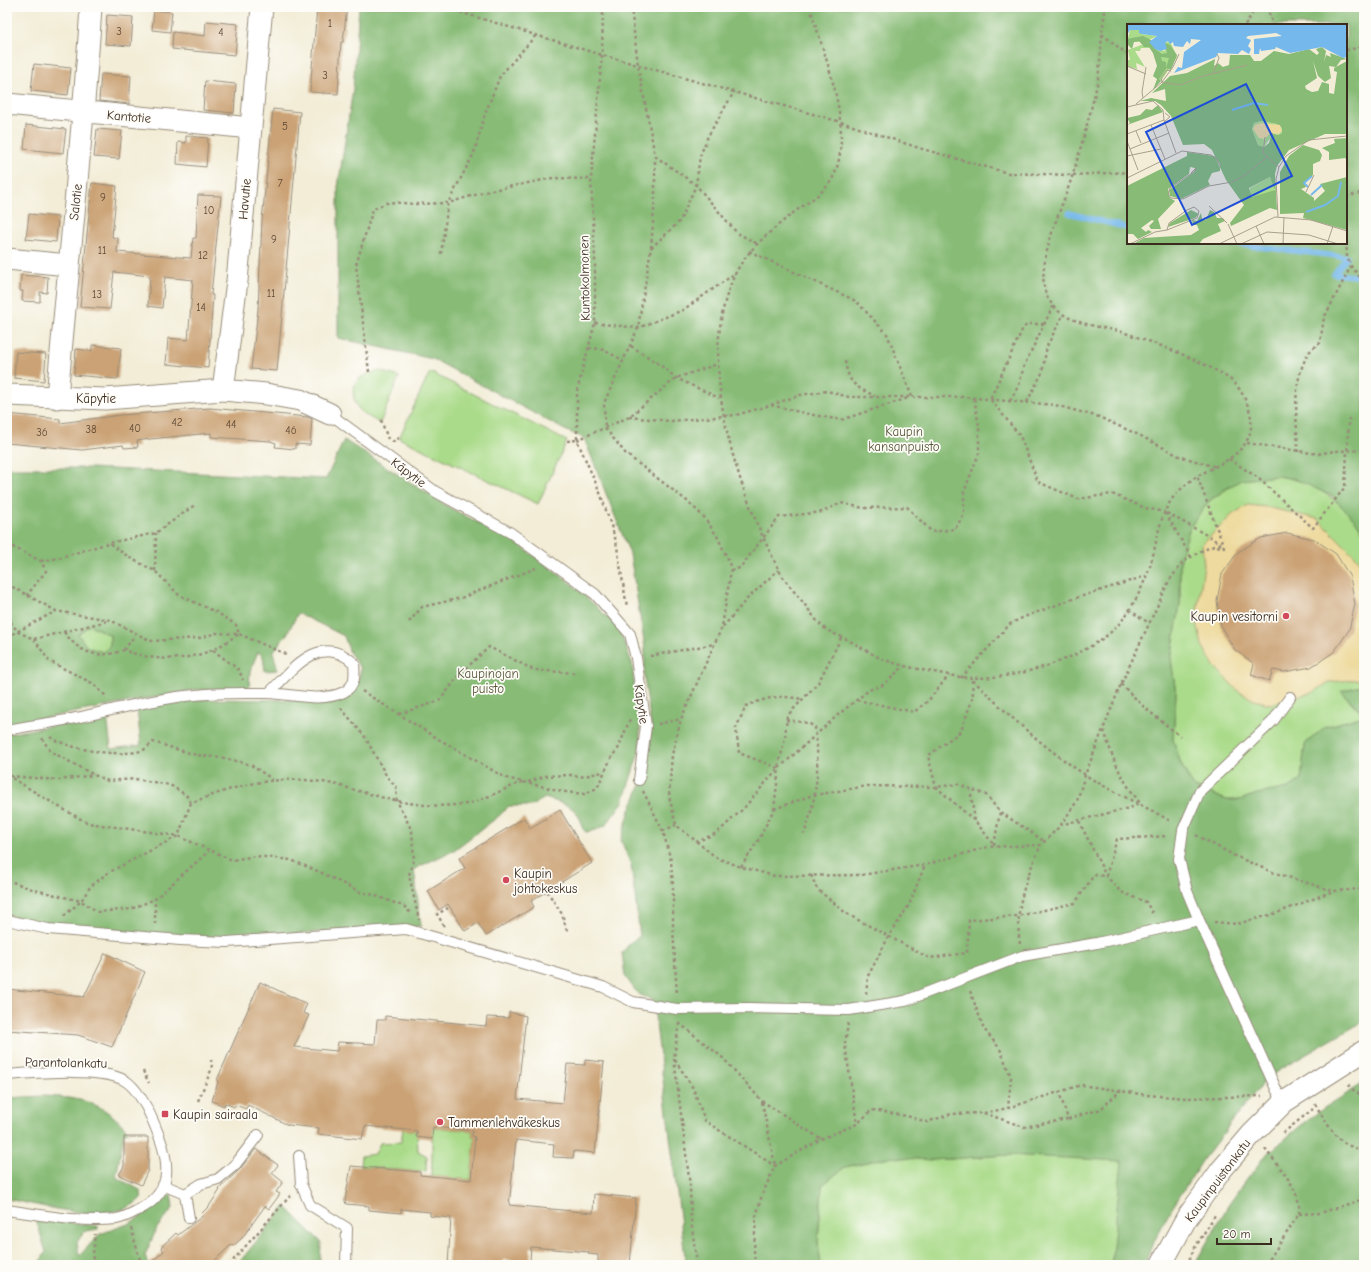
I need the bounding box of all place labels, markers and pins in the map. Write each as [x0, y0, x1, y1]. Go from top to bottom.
place label: Kaupin vesitorni [1190, 609, 1278, 624]
marker: Kaupin vesitorni [1281, 611, 1291, 621]
place label: Kaupin johtokeskus [512, 866, 577, 896]
marker: Kaupin johtokeskus [501, 875, 511, 885]
place label: Kaupin sairaala [173, 1107, 258, 1122]
marker: Kaupin sairaala [160, 1109, 170, 1119]
place label: Tammenlehväkeskus [448, 1115, 560, 1130]
marker: Tammenlehväkeskus [435, 1117, 445, 1127]

